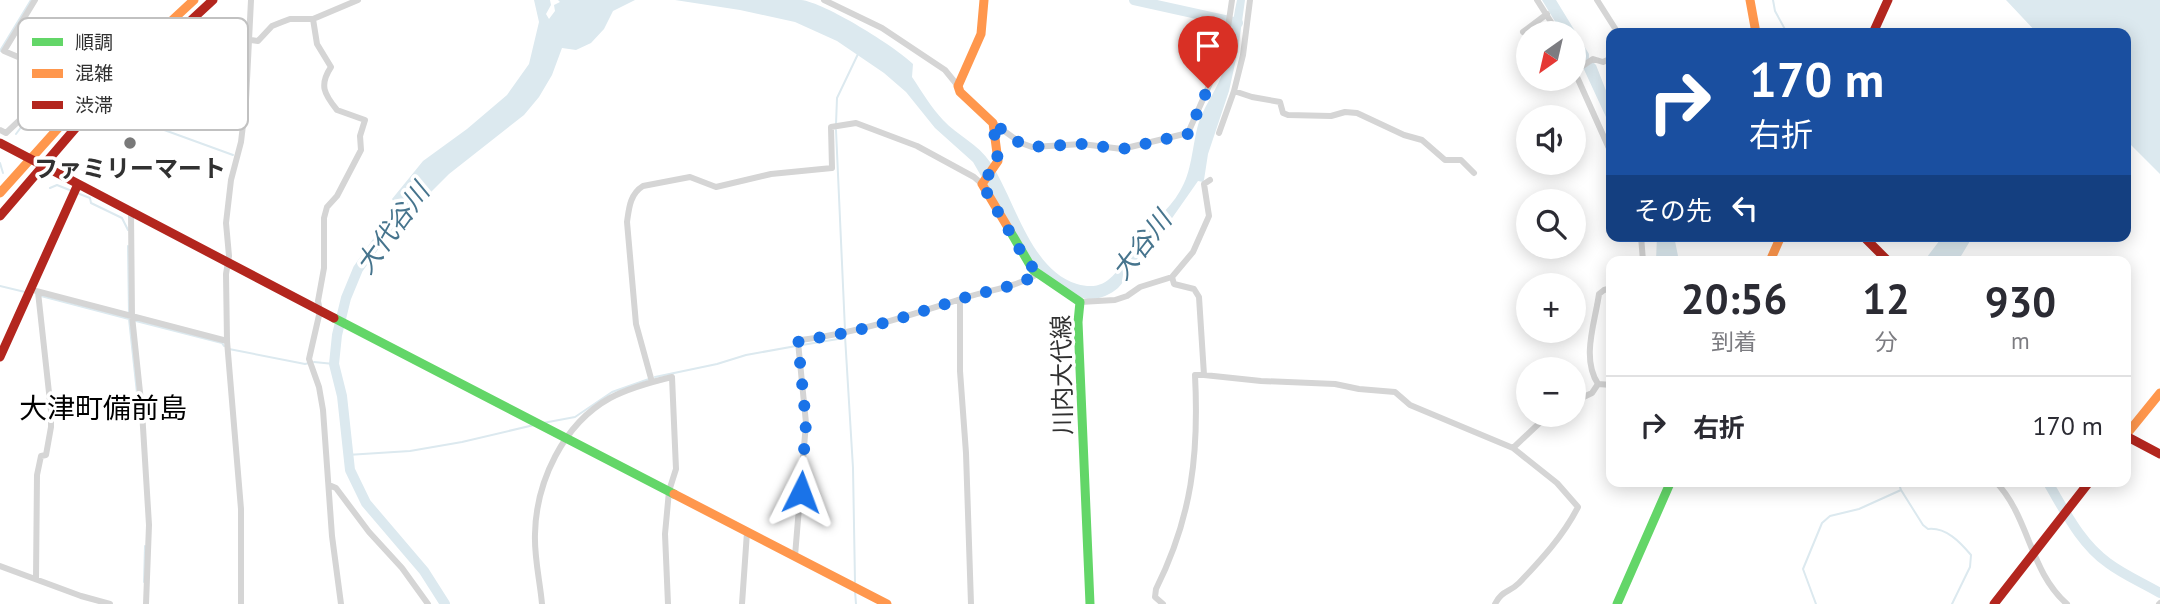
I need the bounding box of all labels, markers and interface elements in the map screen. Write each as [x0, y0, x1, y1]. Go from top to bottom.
pin [1178, 16, 1238, 88]
legend [18, 18, 248, 130]
north arrow [1516, 21, 1586, 91]
map controls [1516, 21, 1586, 427]
icon: arrive [1189, 27, 1227, 65]
text: 順調 [75, 30, 113, 54]
text: 170 m [1749, 47, 1884, 111]
icon: right [1634, 56, 1725, 147]
text: 混雑 [75, 61, 113, 85]
text: 渋滞 [75, 93, 113, 117]
button: sound [1516, 105, 1586, 175]
text: 右折 [1749, 113, 1813, 155]
marker: ファミリーマート [122, 135, 138, 151]
place label: ファミリーマート [34, 153, 226, 184]
water label: 大代谷川 [348, 174, 438, 280]
button: search [1516, 189, 1586, 259]
icon: left [1726, 189, 1764, 227]
text: その先 [1634, 194, 1712, 227]
water label: 大谷川 [1104, 202, 1180, 286]
text: 20:56 [1681, 271, 1787, 326]
text: 12 [1862, 271, 1910, 326]
button: + [1516, 273, 1586, 343]
text: 930 [1985, 274, 2056, 329]
street label: 川内大代線 [1045, 315, 1079, 435]
text: m [2011, 326, 2030, 355]
text: 到着 [1711, 327, 1757, 356]
text: 分 [1875, 327, 1898, 356]
button: − [1516, 357, 1586, 427]
district label: 大津町備前島 [19, 389, 187, 426]
icon: right [1634, 406, 1672, 444]
text: 170 m [2032, 409, 2103, 442]
text: 右折 [1693, 411, 1745, 444]
position arrow [764, 455, 838, 529]

